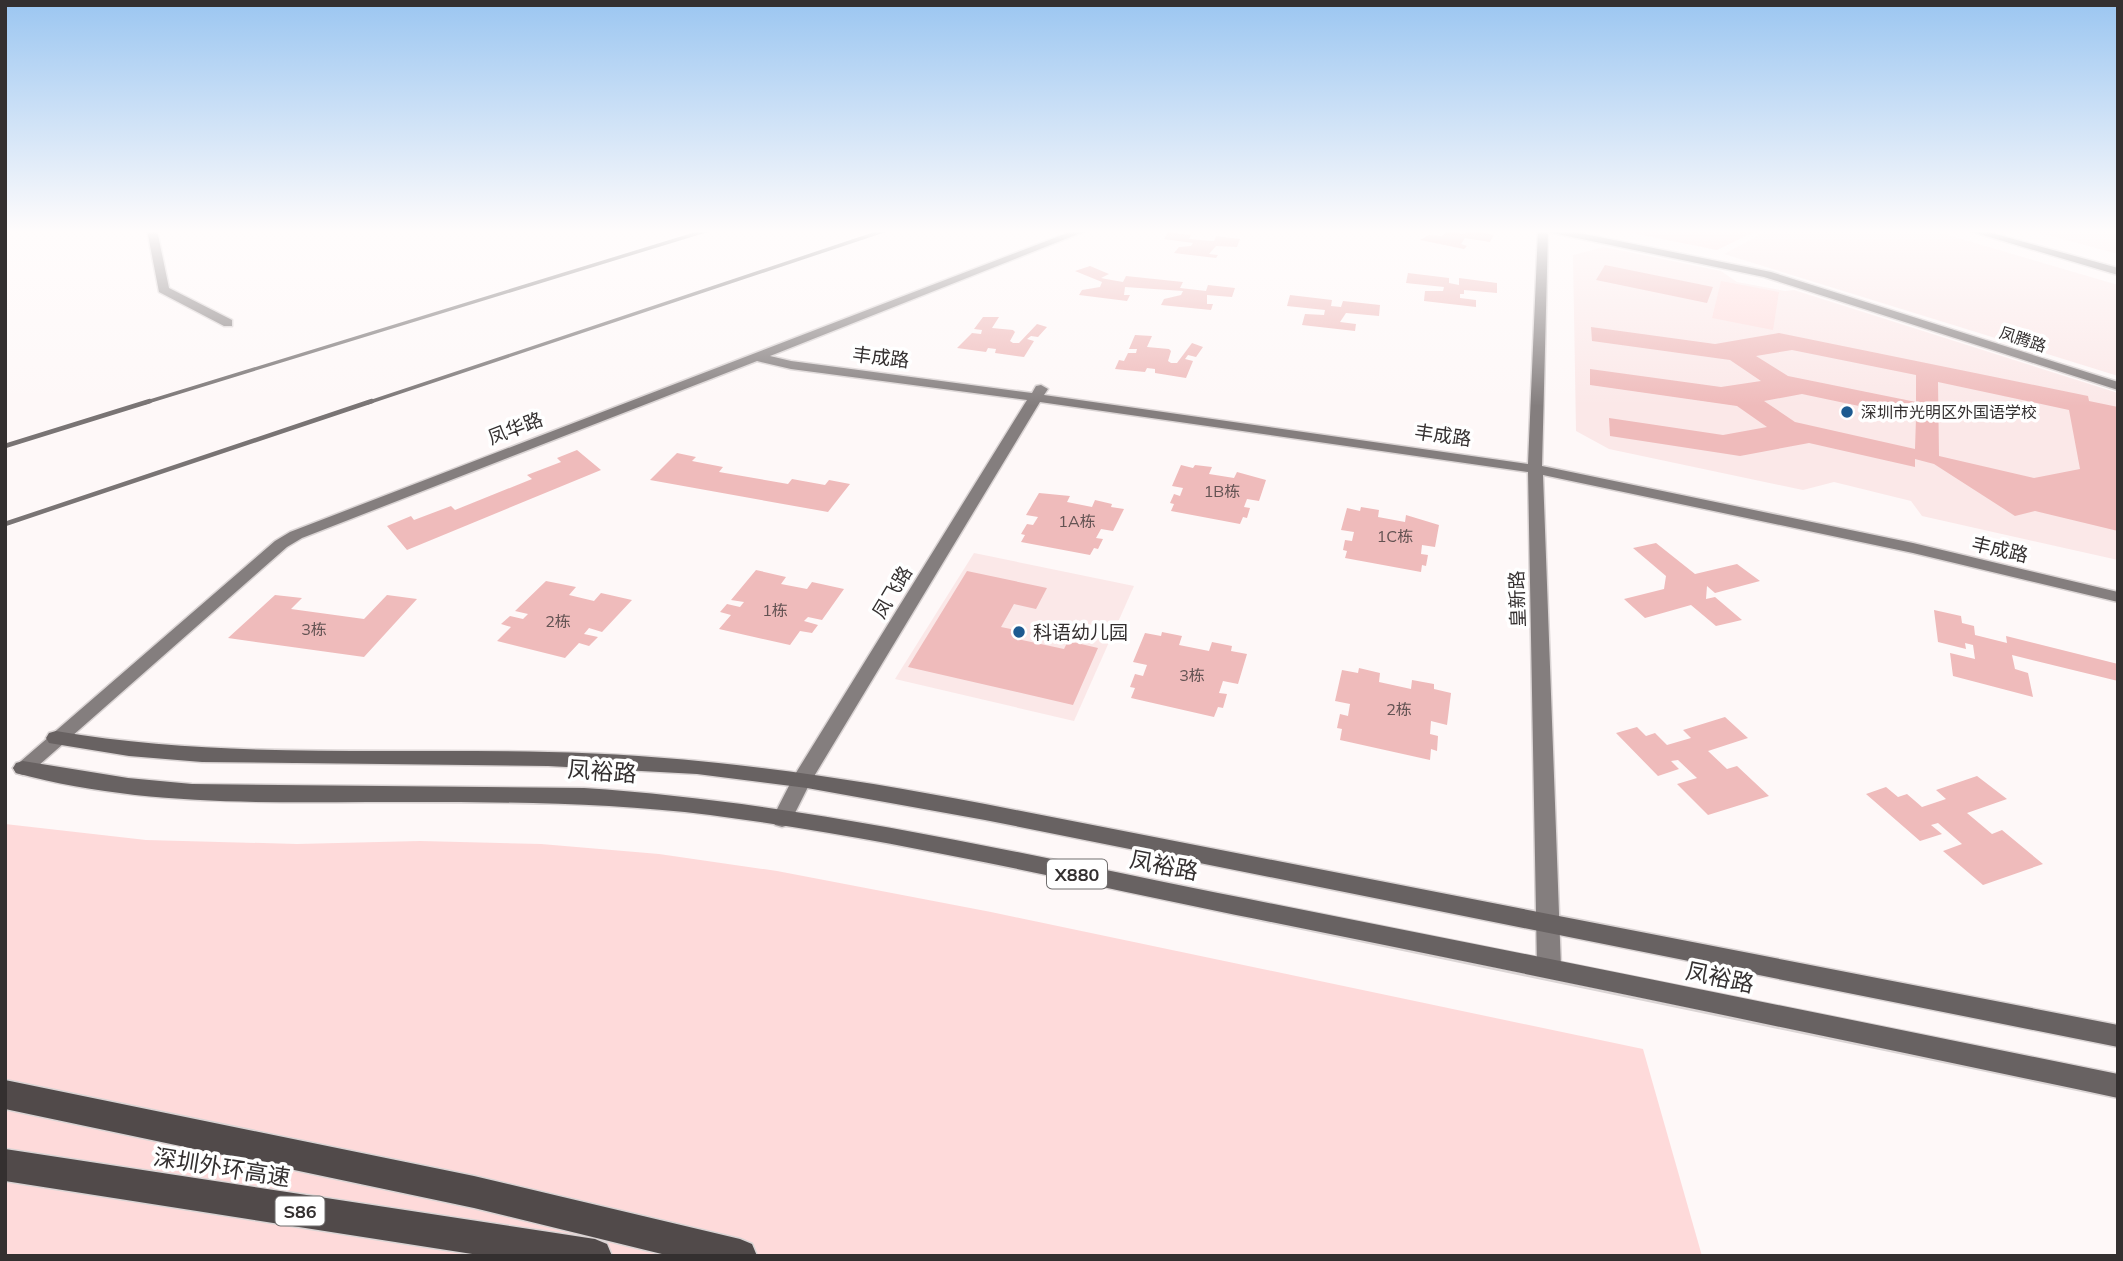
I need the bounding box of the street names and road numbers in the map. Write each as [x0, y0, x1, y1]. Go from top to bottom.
street label: 凤腾路 [1997, 322, 2049, 356]
street label: 丰成路 [851, 342, 911, 372]
street label: 凤华路 [484, 407, 546, 449]
street label: 丰成路 [1413, 419, 1473, 451]
street label: 丰成路 [1970, 531, 2030, 567]
street label: 凤飞路 [867, 561, 917, 623]
street label: 皇新路 [1504, 570, 1530, 628]
street label: 凤裕路 [567, 754, 637, 788]
street label: 凤裕路 [1127, 844, 1201, 886]
road number: X880 [1047, 860, 1107, 888]
street label: 凤裕路 [1683, 956, 1757, 998]
street label: 深圳外环高速 [152, 1142, 292, 1192]
road number: S86 [276, 1196, 324, 1226]

